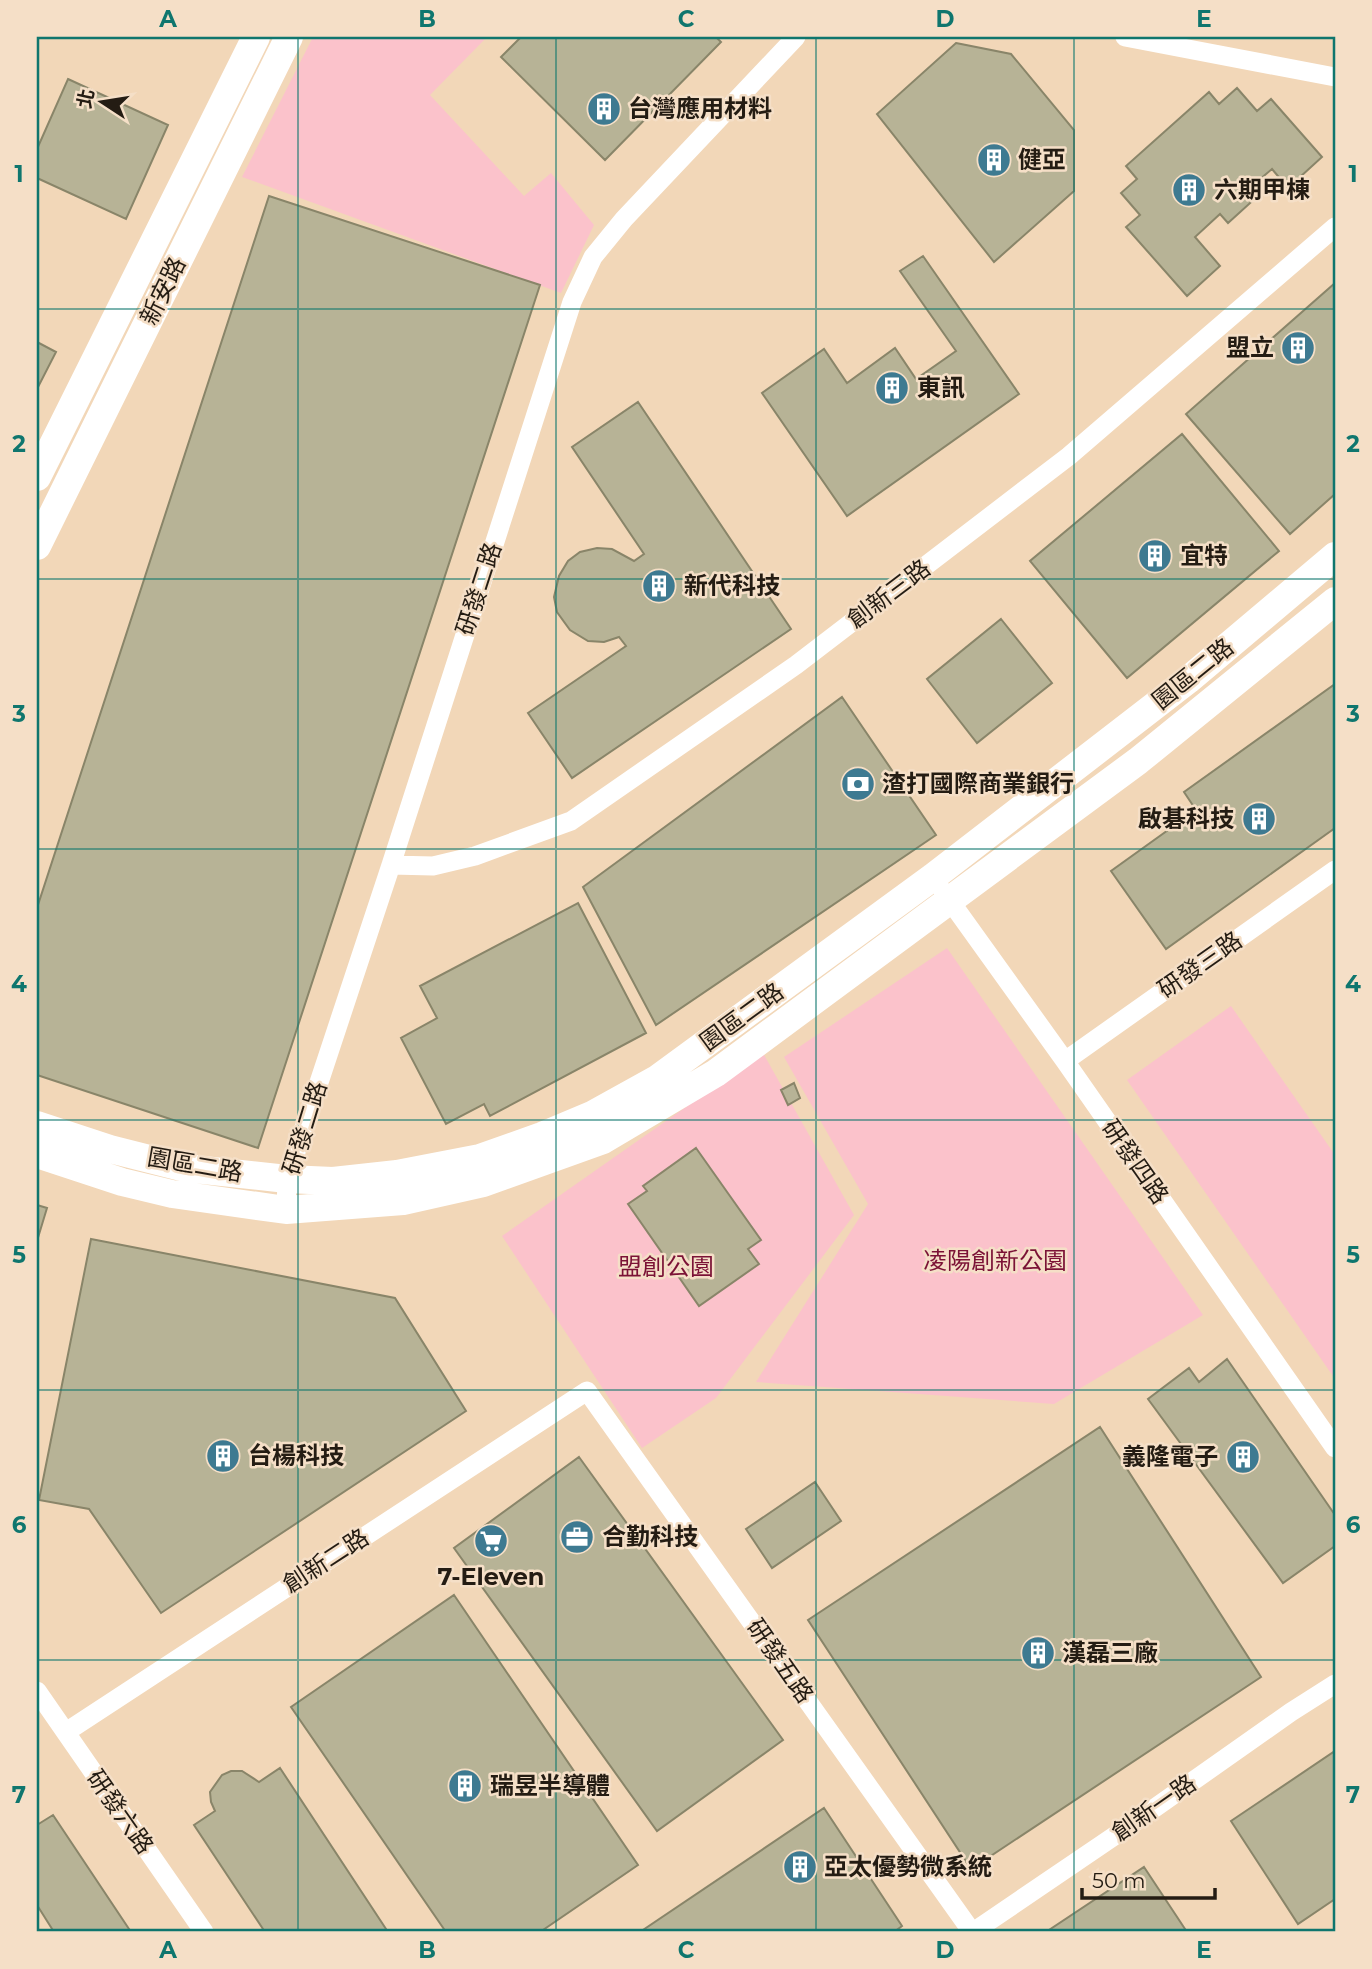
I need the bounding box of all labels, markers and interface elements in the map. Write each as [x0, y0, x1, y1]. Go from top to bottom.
text: A [158, 5, 177, 33]
text: B [418, 5, 436, 33]
text: C [678, 5, 695, 33]
text: D [936, 5, 955, 33]
text: E [1196, 5, 1212, 33]
north arrow [66, 66, 136, 136]
text: 北 [73, 87, 99, 110]
building icon: 台灣應用材料 [585, 90, 623, 128]
place label: 台灣應用材料 [628, 94, 772, 123]
building icon: 健亞 [975, 141, 1013, 179]
place label: 健亞 [1018, 145, 1066, 174]
text: 1 [14, 160, 24, 188]
text: 1 [1348, 160, 1358, 188]
building icon: 六期甲棟 [1170, 171, 1208, 209]
place label: 六期甲棟 [1214, 175, 1310, 204]
street label: 新安路 [134, 252, 191, 329]
building icon: 盟立 [1279, 329, 1317, 367]
place label: 盟立 [1226, 333, 1274, 362]
building icon: 東訊 [873, 369, 911, 407]
place label: 東訊 [917, 373, 965, 402]
text: 2 [12, 430, 26, 458]
text: 2 [1346, 430, 1360, 458]
building icon: 宜特 [1136, 537, 1174, 575]
street label: 研發二路 [450, 539, 507, 639]
place label: 宜特 [1180, 541, 1228, 570]
street label: 創新三路 [842, 553, 936, 634]
building icon: 新代科技 [640, 567, 678, 605]
place label: 新代科技 [684, 571, 780, 600]
street label: 園區二路 [1146, 632, 1239, 715]
text: 3 [11, 700, 26, 728]
text: 3 [1345, 700, 1360, 728]
bank icon: 渣打國際商業銀行 [839, 765, 877, 803]
place label: 渣打國際商業銀行 [882, 769, 1074, 798]
building icon: 啟碁科技 [1240, 800, 1278, 838]
place label: 啟碁科技 [1138, 804, 1234, 833]
street label: 研發三路 [1152, 925, 1247, 1004]
text: 4 [11, 970, 27, 998]
text: 4 [1345, 970, 1361, 998]
street label: 園區二路 [694, 977, 789, 1057]
street label: 研發二路 [277, 1078, 332, 1178]
street label: 研發四路 [1096, 1114, 1175, 1209]
street label: 園區二路 [145, 1142, 245, 1187]
text: 5 [12, 1241, 26, 1269]
text: 5 [1346, 1241, 1360, 1269]
park label: 凌陽創新公園 [923, 1246, 1067, 1275]
park label: 盟創公園 [618, 1252, 714, 1281]
building icon: 台楊科技 [204, 1437, 242, 1475]
building icon: 義隆電子 [1224, 1438, 1262, 1476]
place label: 台楊科技 [248, 1441, 344, 1470]
place label: 義隆電子 [1122, 1442, 1218, 1471]
text: 6 [12, 1511, 27, 1539]
text: 6 [1346, 1511, 1361, 1539]
office icon: 合勤科技 [558, 1518, 596, 1556]
street label: 創新二路 [278, 1522, 374, 1599]
supermarket icon: 7-Eleven [472, 1522, 510, 1560]
place label: 合勤科技 [602, 1522, 698, 1551]
place label: 7-Eleven [438, 1562, 544, 1591]
street label: 研發五路 [741, 1613, 820, 1708]
building icon: 漢磊三廠 [1019, 1634, 1057, 1672]
place label: 漢磊三廠 [1062, 1638, 1158, 1667]
street label: 研發六路 [81, 1764, 160, 1859]
building icon: 瑞昱半導體 [446, 1767, 484, 1805]
street label: 創新一路 [1106, 1768, 1201, 1847]
place label: 瑞昱半導體 [490, 1771, 610, 1800]
text: 7 [12, 1781, 26, 1809]
text: 7 [1346, 1781, 1360, 1809]
building icon: 亞太優勢微系統 [781, 1848, 819, 1886]
place label: 亞太優勢微系統 [824, 1852, 992, 1881]
scale bar [1082, 1857, 1214, 1901]
text: 50 m [1092, 1868, 1146, 1893]
text: A [158, 1936, 177, 1964]
text: B [418, 1936, 436, 1964]
text: C [678, 1936, 695, 1964]
text: D [936, 1936, 955, 1964]
text: E [1196, 1936, 1212, 1964]

